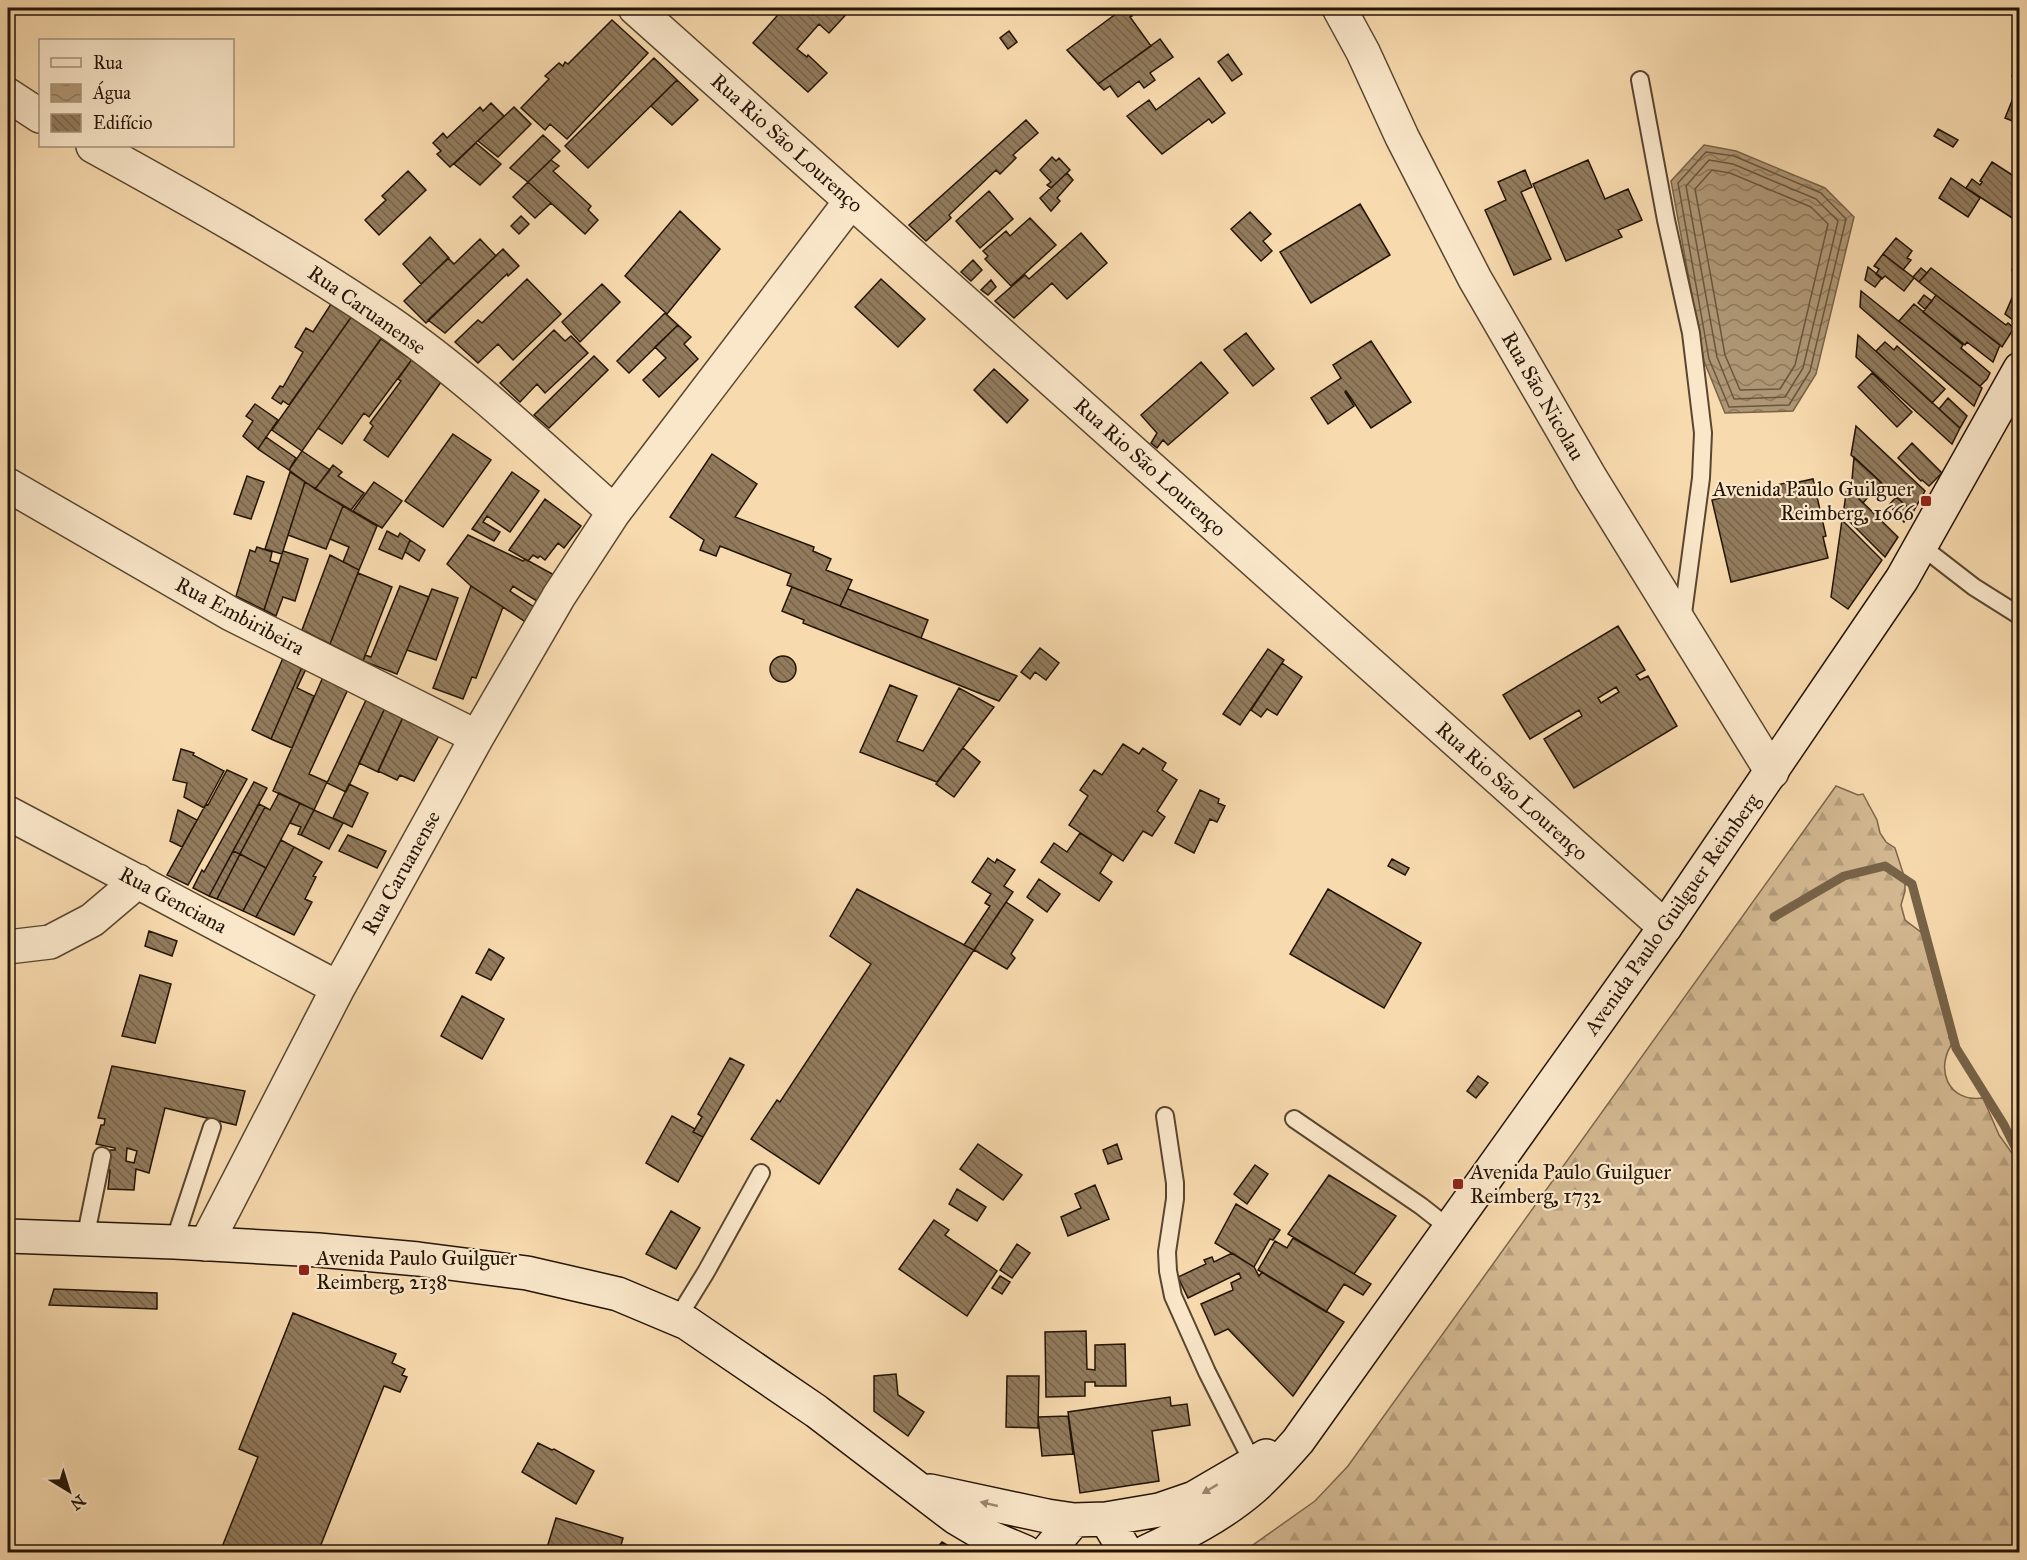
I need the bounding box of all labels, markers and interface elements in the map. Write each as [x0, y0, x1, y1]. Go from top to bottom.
legend [39, 39, 234, 147]
text: Rua [93, 52, 123, 74]
street label: Rua Rio São Lourenço [705, 68, 869, 218]
text: Água [92, 80, 131, 105]
text: Edifício [93, 112, 152, 134]
street label: Rua Caruanense [303, 260, 431, 360]
street label: Rua São Nicolau [1496, 327, 1590, 465]
street label: Rua Rio São Lourenço [1068, 392, 1232, 542]
place label: Avenida Paulo Guilguer Reimberg, 1666 [1712, 476, 1915, 526]
marker: Avenida Paulo Guilguer Reimberg, 1666 [1919, 494, 1933, 508]
street label: Rua Embiribeira [171, 571, 309, 661]
street label: Rua Rio São Lourenço [1430, 716, 1594, 866]
street label: Avenida Paulo Guilguer Reimberg [1578, 788, 1766, 1041]
street label: Rua Caruanense [356, 806, 446, 940]
street label: Rua Genciana [115, 861, 231, 939]
place label: Avenida Paulo Guilguer Reimberg, 1732 [1469, 1159, 1671, 1209]
marker: Avenida Paulo Guilguer Reimberg, 1732 [1451, 1177, 1465, 1191]
place label: Avenida Paulo Guilguer Reimberg, 2138 [315, 1245, 517, 1295]
marker: Avenida Paulo Guilguer Reimberg, 2138 [297, 1263, 311, 1277]
north arrow [39, 1461, 99, 1521]
one-way arrow [1202, 1483, 1218, 1494]
text: N [66, 1491, 89, 1514]
one-way arrow [979, 1499, 998, 1508]

